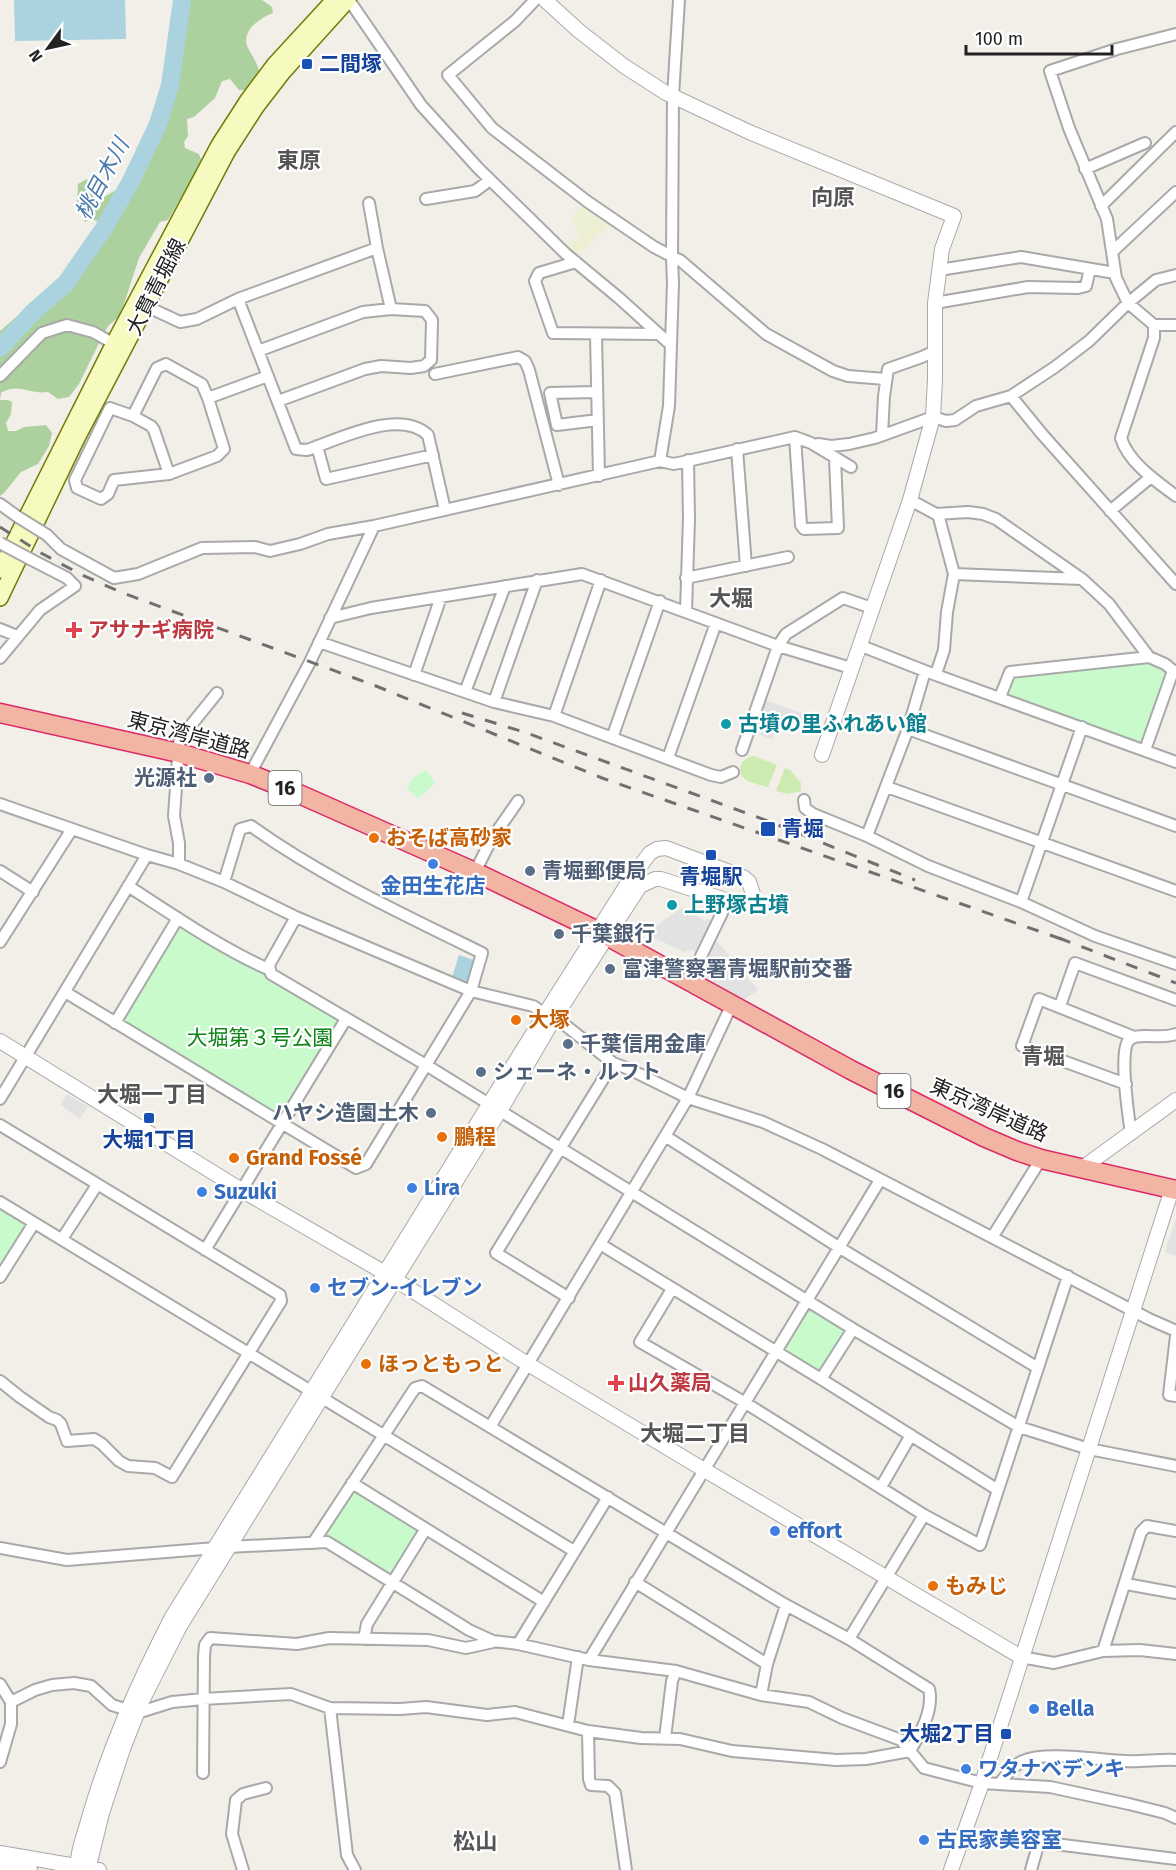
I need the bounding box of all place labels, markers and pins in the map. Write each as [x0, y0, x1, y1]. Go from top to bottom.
place label: 二間塚 [319, 51, 382, 77]
marker: 二間塚 [300, 57, 314, 71]
place label: アサナギ病院 [88, 617, 214, 643]
marker: アサナギ病院 [65, 621, 83, 639]
place label: 古墳の里ふれあい館 [738, 711, 927, 737]
marker: 古墳の里ふれあい館 [719, 717, 733, 731]
place label: 光源社 [134, 765, 197, 791]
marker: 光源社 [202, 771, 216, 785]
place label: 青堀 [782, 816, 824, 842]
marker: 青堀 [759, 820, 777, 838]
place label: おそば高砂家 [386, 825, 512, 851]
marker: おそば高砂家 [367, 831, 381, 845]
marker: 青堀駅 [704, 848, 718, 862]
marker: 金田生花店 [426, 857, 440, 871]
place label: 青堀郵便局 [542, 858, 647, 884]
marker: 青堀郵便局 [523, 864, 537, 878]
place label: 青堀駅 [680, 864, 743, 890]
place label: 金田生花店 [381, 873, 486, 899]
place label: 上野塚古墳 [684, 892, 789, 918]
marker: 上野塚古墳 [665, 898, 679, 912]
place label: 千葉銀行 [571, 921, 655, 947]
marker: 千葉銀行 [552, 927, 566, 941]
place label: 富津警察署青堀駅前交番 [622, 956, 853, 982]
marker: 富津警察署青堀駅前交番 [603, 962, 617, 976]
place label: 大塚 [528, 1007, 570, 1033]
marker: 大塚 [509, 1013, 523, 1027]
place label: 千葉信用金庫 [580, 1031, 706, 1057]
marker: 千葉信用金庫 [561, 1037, 575, 1051]
place label: シェーネ・ルフト [493, 1059, 661, 1085]
marker: シェーネ・ルフト [474, 1065, 488, 1079]
place label: ハヤシ造園土木 [272, 1100, 419, 1126]
marker: ハヤシ造園土木 [424, 1106, 438, 1120]
marker: 大堀1丁目 [142, 1111, 156, 1125]
place label: 鵬程 [454, 1124, 496, 1150]
place label: 大堀1丁目 [102, 1127, 196, 1153]
marker: 鵬程 [435, 1130, 449, 1144]
place label: Grand Fossé [246, 1145, 362, 1171]
marker: Grand Fossé [227, 1151, 241, 1165]
place label: Lira [424, 1175, 460, 1201]
place label: Suzuki [214, 1179, 277, 1205]
marker: Lira [405, 1181, 419, 1195]
marker: Suzuki [195, 1185, 209, 1199]
place label: セブン-イレブン [327, 1275, 483, 1301]
marker: セブン-イレブン [308, 1281, 322, 1295]
place label: ほっともっと [378, 1351, 504, 1377]
marker: ほっともっと [359, 1357, 373, 1371]
place label: 山久薬局 [628, 1370, 712, 1396]
marker: 山久薬局 [609, 1376, 623, 1390]
place label: effort [787, 1518, 843, 1544]
marker: effort [768, 1524, 782, 1538]
place label: もみじ [945, 1573, 1008, 1599]
marker: もみじ [926, 1579, 940, 1593]
place label: Bella [1046, 1696, 1094, 1722]
marker: Bella [1027, 1702, 1041, 1716]
place label: 大堀2丁目 [899, 1721, 994, 1747]
marker: 大堀2丁目 [999, 1727, 1013, 1741]
place label: ワタナベデンキ [978, 1756, 1125, 1782]
marker: ワタナベデンキ [959, 1762, 973, 1776]
place label: 古民家美容室 [936, 1827, 1062, 1853]
marker: 古民家美容室 [917, 1833, 931, 1847]

